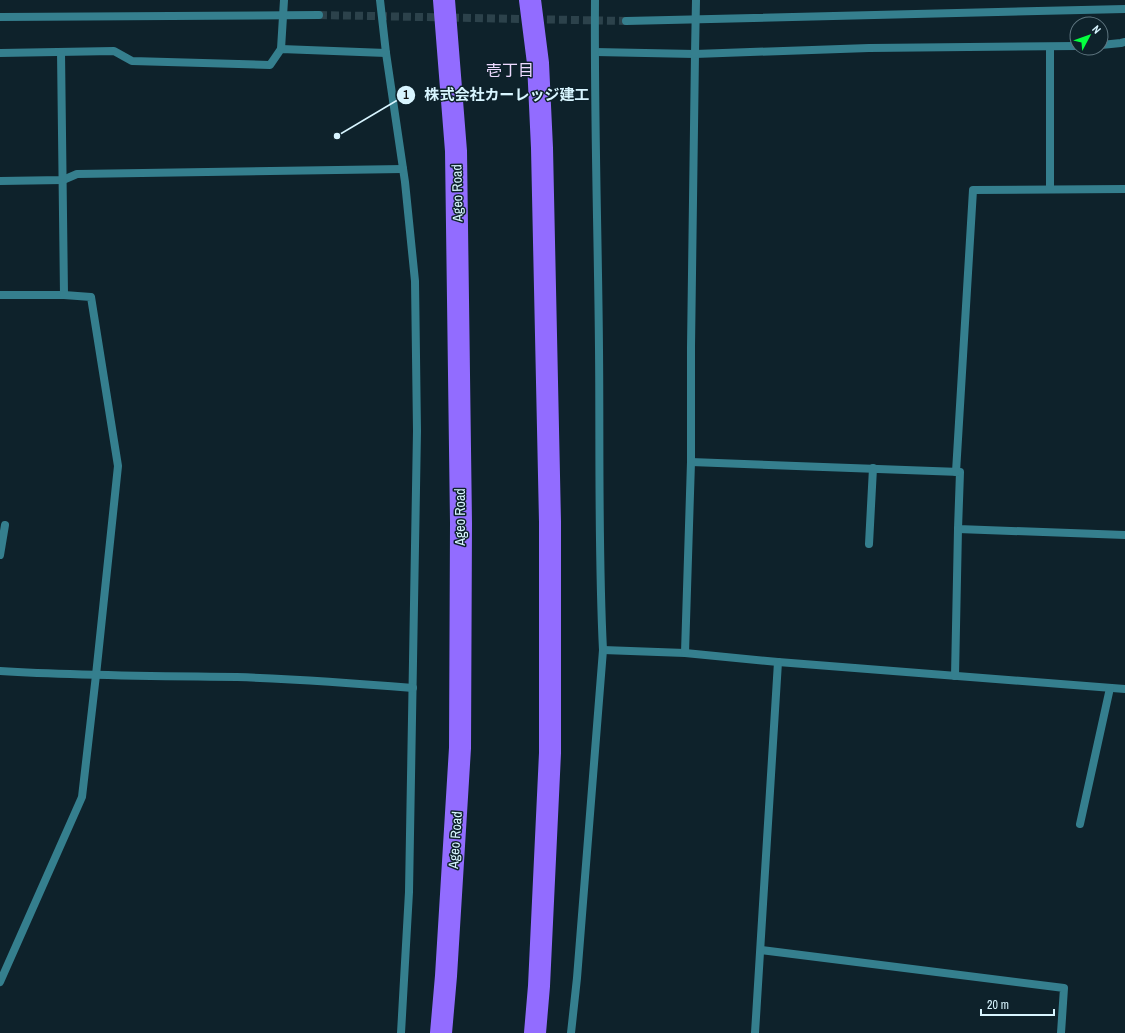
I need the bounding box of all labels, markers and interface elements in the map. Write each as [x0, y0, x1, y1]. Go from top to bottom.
north arrow [1069, 16, 1109, 56]
text: N [1089, 22, 1104, 36]
district label: 壱丁目 [486, 59, 534, 81]
callout: 株式会社カーレッジ建工 [396, 81, 597, 108]
text: 株式会社カーレッジ建工 [424, 84, 590, 105]
text: 1 [403, 87, 409, 103]
street label: Ageo Road [448, 164, 467, 223]
street label: Ageo Road [451, 488, 469, 547]
street label: Ageo Road [444, 811, 466, 870]
scale bar [981, 991, 1054, 1017]
text: 20 m [987, 997, 1009, 1013]

